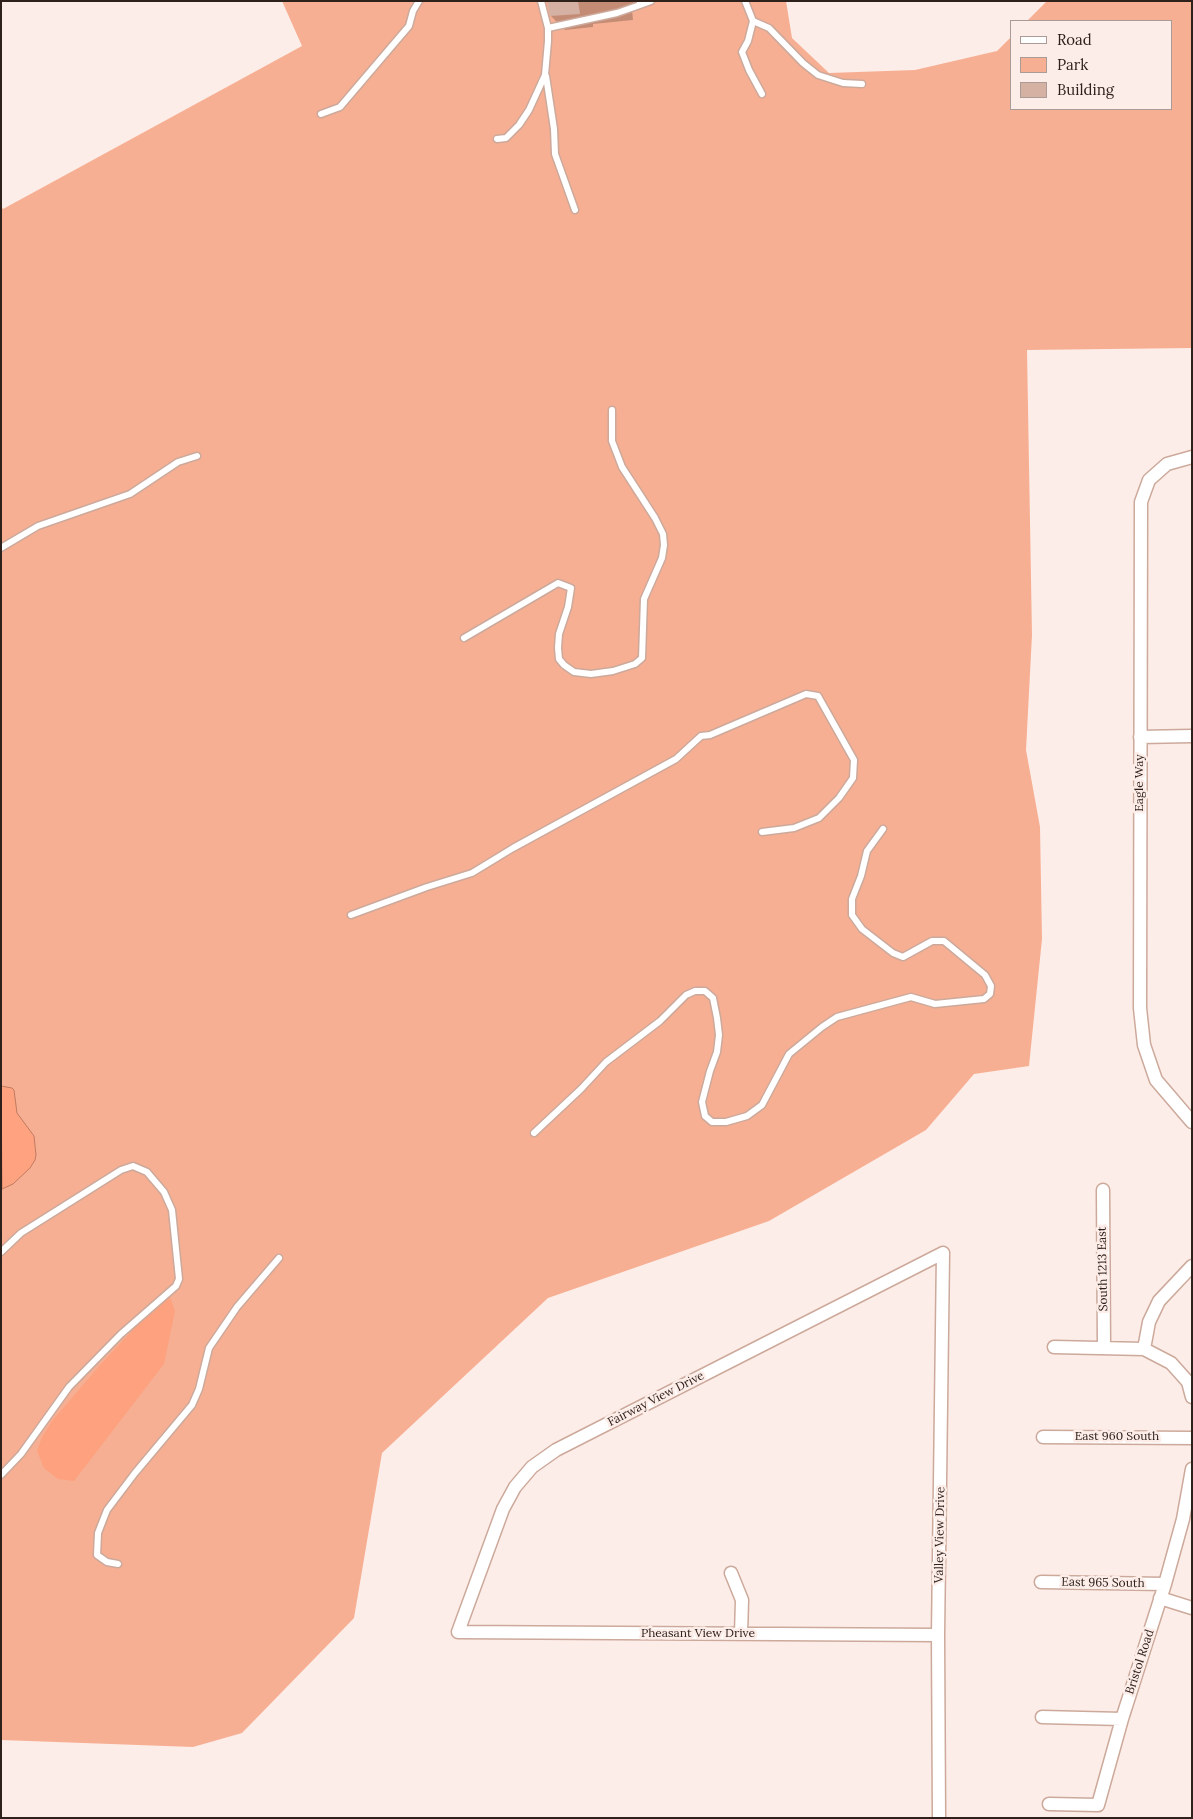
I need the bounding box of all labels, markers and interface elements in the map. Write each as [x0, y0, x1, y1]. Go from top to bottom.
legend [1010, 20, 1173, 110]
text: Road [1057, 30, 1092, 49]
text: Park [1057, 55, 1088, 74]
text: Building [1057, 80, 1114, 99]
street label: Eagle Way [1133, 754, 1147, 812]
street label: South 1213 East [1095, 1226, 1111, 1312]
street label: Fairway View Drive [605, 1368, 707, 1430]
street label: East 960 South [1075, 1430, 1159, 1444]
street label: Valley View Drive [932, 1487, 948, 1583]
street label: East 965 South [1061, 1575, 1145, 1591]
street label: Pheasant View Drive [641, 1627, 755, 1641]
street label: Bristol Road [1123, 1628, 1157, 1696]

